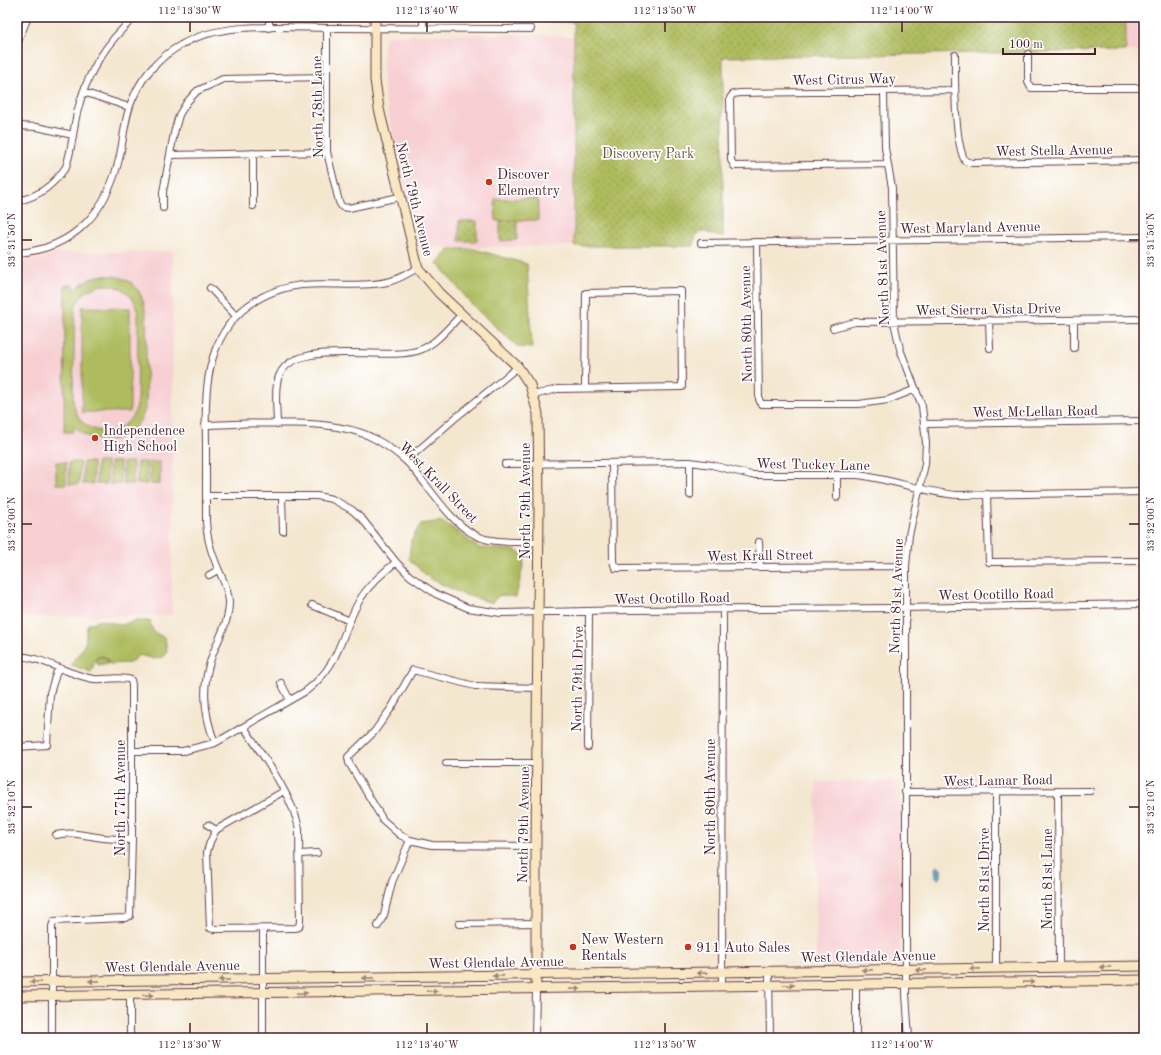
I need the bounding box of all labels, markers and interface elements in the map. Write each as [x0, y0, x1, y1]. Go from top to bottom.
text: 112°13'30"W [158, 6, 222, 16]
text: 112°13'40"W [395, 6, 459, 16]
text: 112°13'50"W [633, 6, 697, 16]
text: 112°14'00"W [870, 6, 934, 16]
scale bar [1003, 30, 1095, 56]
text: 100 m [1009, 39, 1043, 51]
street label: North 78th Lane [310, 55, 326, 159]
street label: West Citrus Way [792, 72, 897, 88]
street label: North 79th Avenue [393, 141, 435, 258]
street label: West Stella Avenue [995, 143, 1113, 159]
park label: Discovery Park [602, 147, 694, 161]
place label: Discover Elementry [497, 168, 561, 198]
marker: Discover Elementry [484, 177, 494, 187]
street label: North 81st Avenue [874, 210, 892, 326]
text: 33°31'50"N [7, 212, 17, 267]
text: 33°31'50"N [1146, 212, 1156, 267]
street label: West Maryland Avenue [900, 220, 1040, 236]
street label: North 80th Avenue [739, 265, 755, 383]
street label: West Sierra Vista Drive [915, 302, 1061, 318]
street label: West McLellan Road [972, 404, 1098, 420]
place label: Independence High School [103, 424, 185, 454]
marker: Independence High School [90, 433, 100, 443]
street label: West Krall Street [396, 439, 480, 526]
street label: North 79th Avenue [519, 442, 533, 560]
street label: West Tuckey Lane [756, 457, 870, 473]
text: 33°32'00"N [7, 496, 17, 551]
text: 33°32'00"N [1146, 496, 1156, 551]
street label: North 81st Avenue [888, 538, 906, 654]
street label: West Krall Street [707, 548, 814, 564]
street label: West Ocotillo Road [938, 587, 1054, 603]
street label: West Ocotillo Road [614, 591, 730, 607]
street label: North 79th Drive [570, 626, 586, 732]
street label: North 80th Avenue [704, 738, 718, 856]
street label: North 77th Avenue [114, 739, 128, 857]
street label: North 79th Avenue [516, 766, 532, 884]
street label: West Lamar Road [943, 773, 1053, 789]
text: 33°32'10"N [7, 779, 17, 834]
text: 33°32'10"N [1146, 779, 1156, 834]
street label: North 81st Drive [978, 828, 992, 932]
street label: North 81st Lane [1041, 828, 1055, 930]
place label: New Western Rentals [581, 933, 664, 963]
place label: 911 Auto Sales [696, 941, 790, 955]
marker: New Western Rentals [568, 942, 578, 952]
marker: 911 Auto Sales [683, 942, 693, 952]
street label: West Glendale Avenue [800, 949, 936, 965]
street label: West Glendale Avenue [428, 955, 564, 971]
street label: West Glendale Avenue [104, 959, 240, 975]
one-way arrow [1099, 963, 1111, 970]
one-way arrow [915, 966, 927, 973]
one-way arrow [968, 966, 981, 972]
one-way arrow [861, 967, 873, 974]
one-way arrow [695, 970, 708, 976]
one-way arrow [492, 973, 504, 980]
one-way arrow [361, 975, 374, 981]
one-way arrow [217, 977, 230, 983]
one-way arrow [87, 978, 100, 984]
one-way arrow [28, 979, 41, 985]
one-way arrow [1023, 979, 1036, 985]
one-way arrow [783, 982, 795, 989]
one-way arrow [569, 986, 582, 992]
one-way arrow [426, 988, 439, 994]
one-way arrow [296, 990, 309, 996]
one-way arrow [142, 991, 154, 998]
text: 112°13'30"W [158, 1040, 222, 1050]
text: 112°13'40"W [395, 1040, 459, 1050]
text: 112°13'50"W [633, 1040, 697, 1050]
text: 112°14'00"W [870, 1040, 934, 1050]

